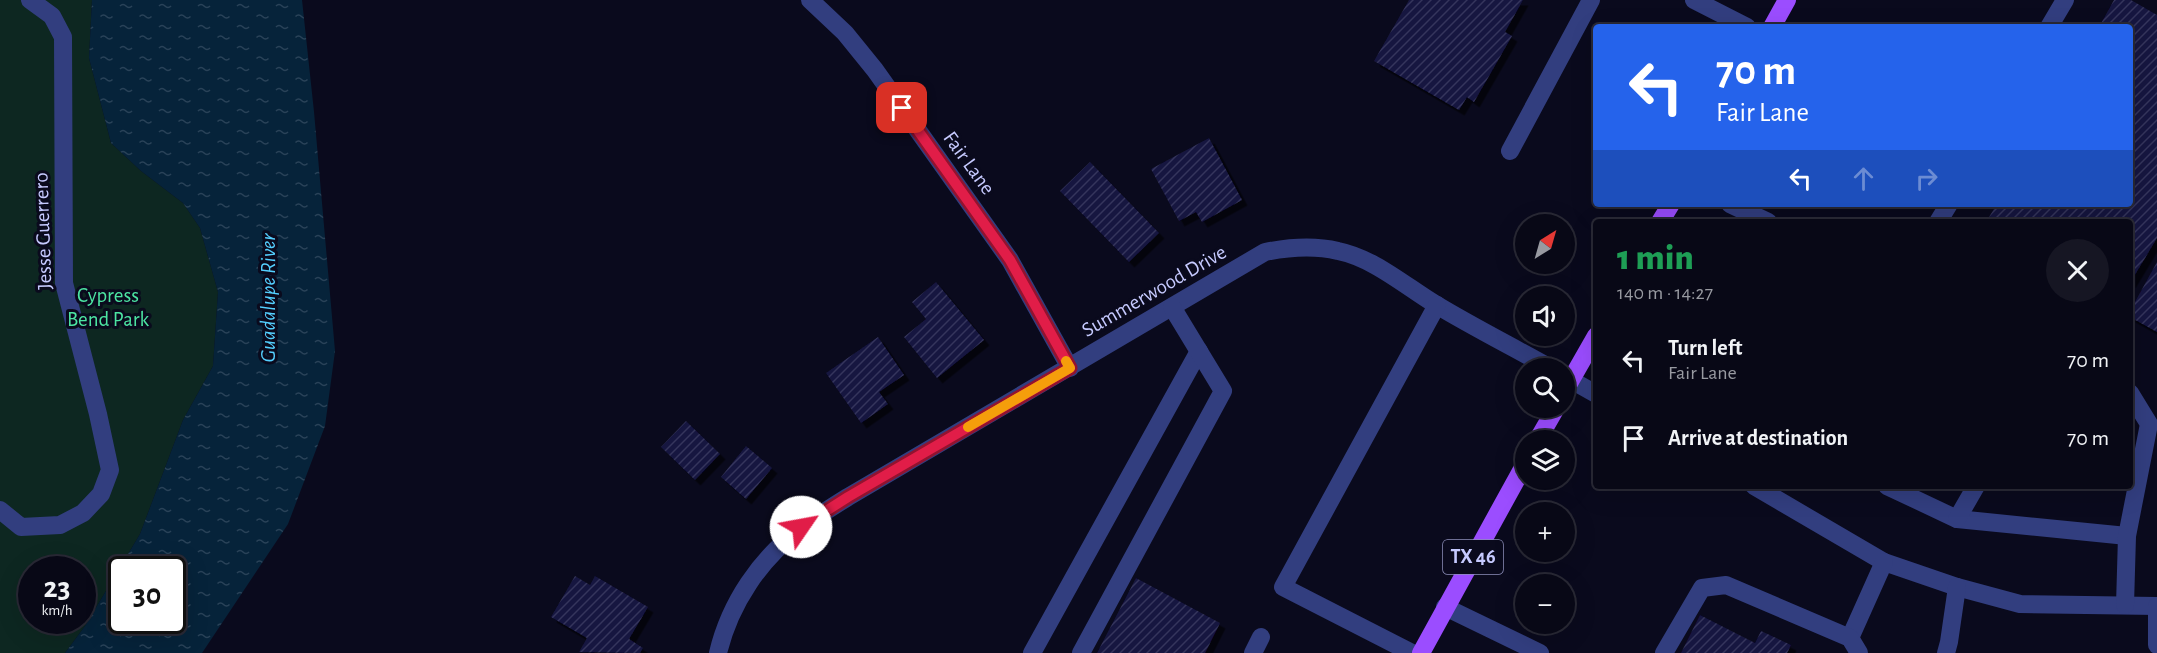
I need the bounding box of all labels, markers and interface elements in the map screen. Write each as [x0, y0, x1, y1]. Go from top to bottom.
icon: left [1617, 48, 1695, 126]
text: 70 m [1716, 50, 1796, 92]
pin [876, 82, 927, 133]
icon: arrive [885, 91, 918, 124]
text: Fair Lane [1716, 99, 1809, 126]
street label: Fair Lane [939, 128, 999, 198]
icon: left [1784, 162, 1817, 195]
icon: ahead [1847, 162, 1880, 195]
icon: right [1910, 162, 1943, 195]
street label: Jesse Guerrero [30, 172, 56, 290]
north arrow [1515, 214, 1575, 274]
map controls [1515, 214, 1575, 634]
water label: Guadalupe River [257, 233, 280, 363]
button: close [2046, 239, 2109, 302]
text: 1 min [1617, 240, 1694, 276]
street label: Summerwood Drive [1078, 241, 1230, 341]
text: 140 m · 14:27 [1617, 283, 1713, 303]
park label: Cypress Bend Park [67, 285, 150, 330]
button: sound [1515, 286, 1575, 346]
text: Turn left [1668, 337, 1742, 359]
icon: left [1617, 344, 1650, 377]
text: 70 m [2067, 349, 2109, 371]
button: search [1515, 358, 1575, 418]
text: Fair Lane [1668, 363, 1737, 383]
icon: arrive [1617, 422, 1650, 455]
text: Arrive at destination [1668, 427, 1848, 449]
text: 70 m [2067, 427, 2109, 449]
button: layers [1515, 430, 1575, 490]
position arrow [769, 495, 833, 559]
button: + [1515, 502, 1575, 562]
road number: TX 46 [1443, 540, 1503, 574]
speed limit sign: 30 [108, 556, 186, 634]
text: 23 [43, 573, 71, 603]
button: − [1515, 574, 1575, 634]
text: km/h [42, 603, 72, 618]

